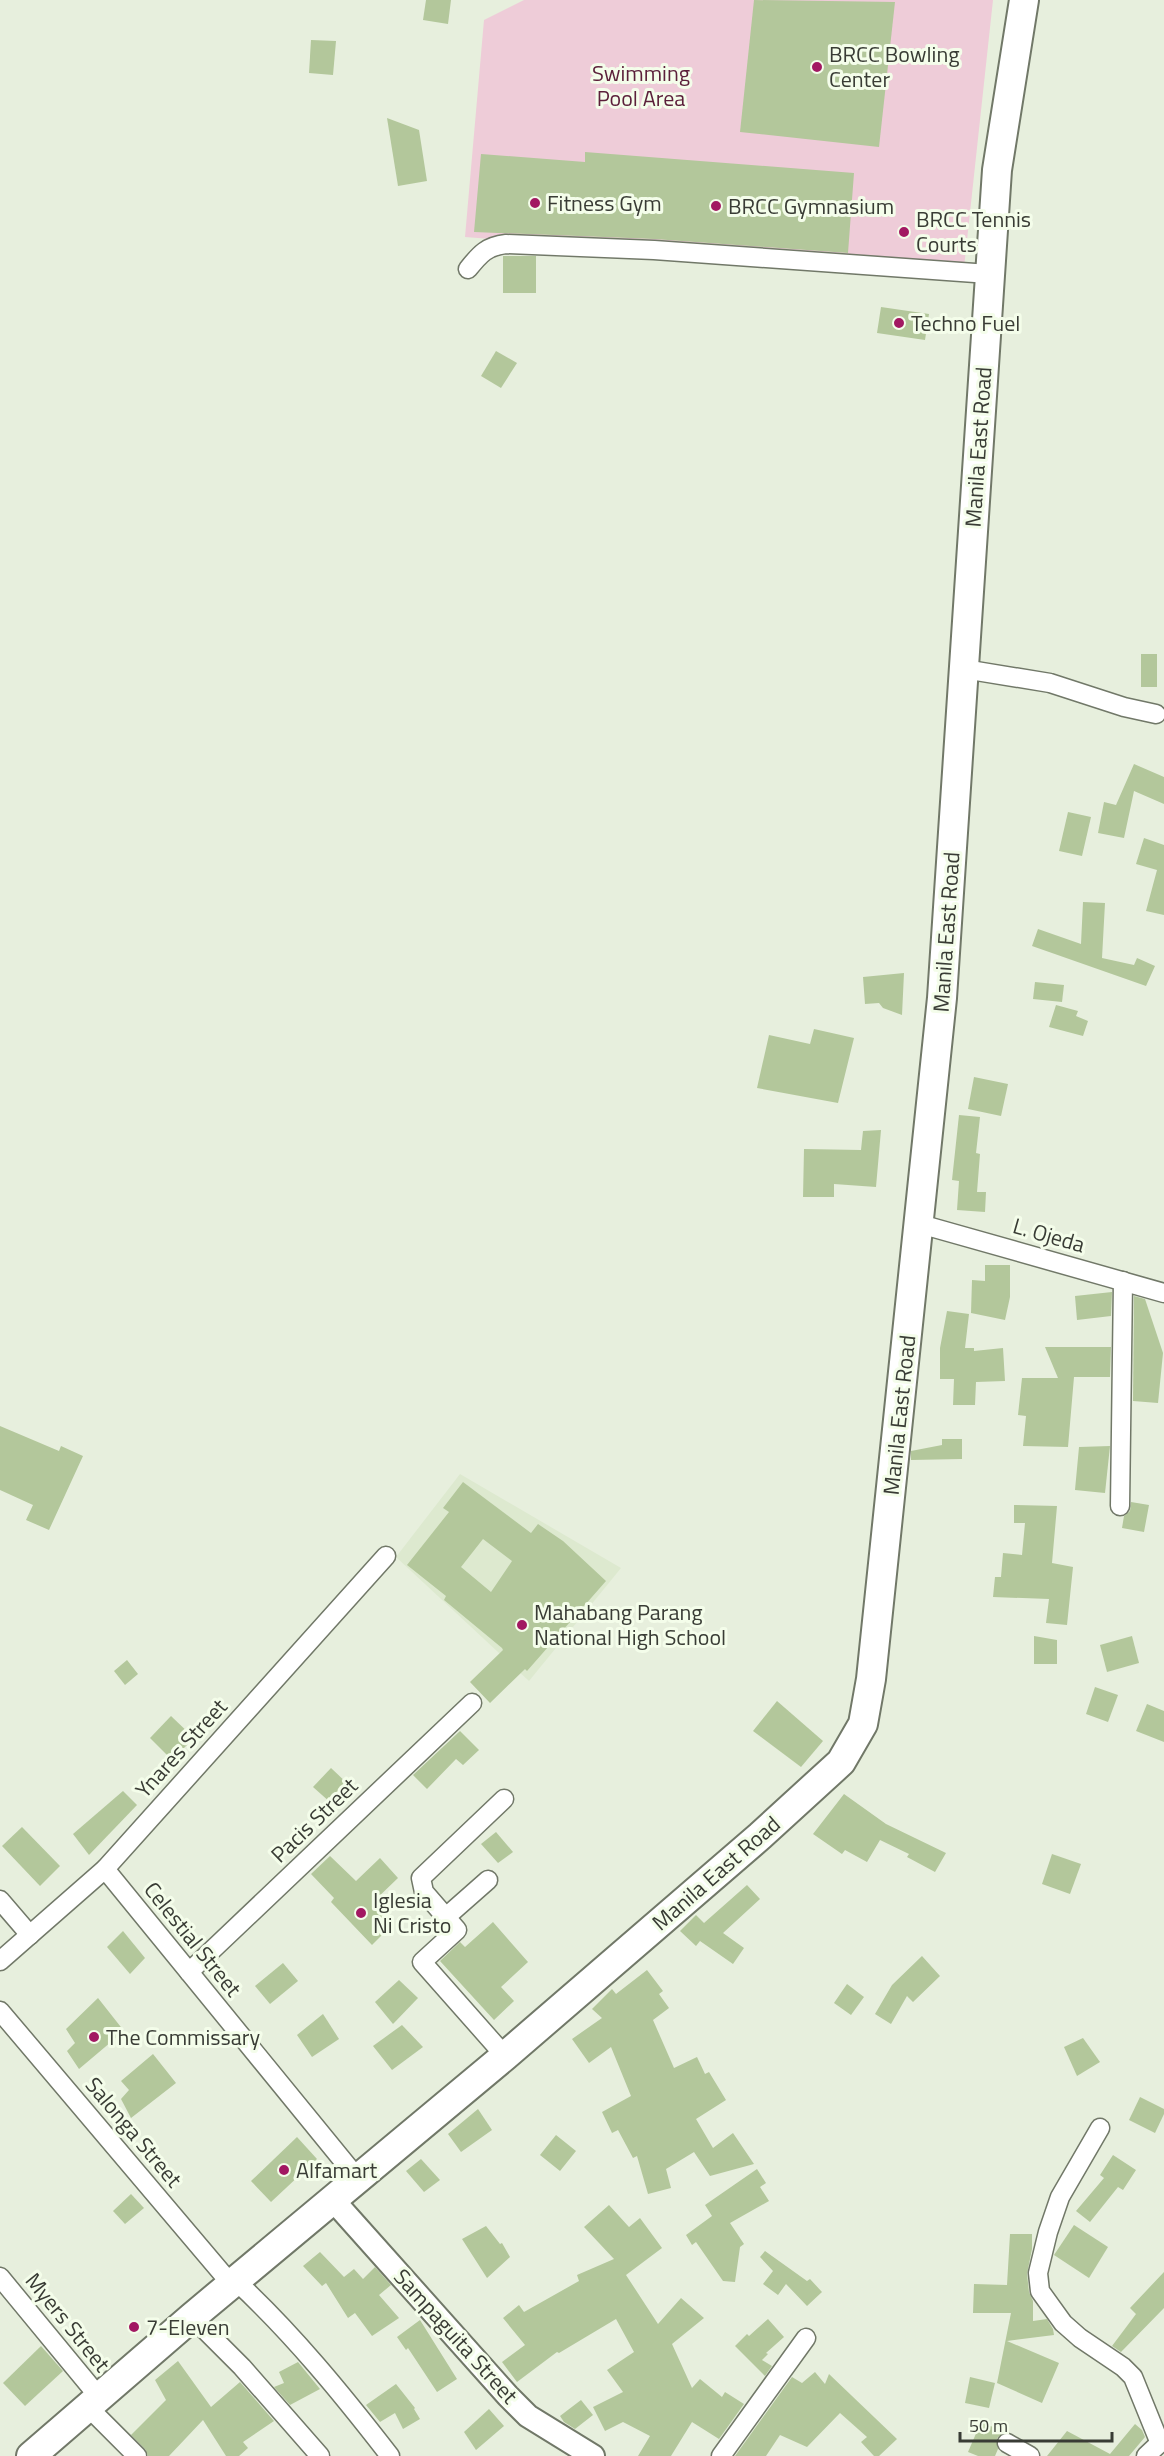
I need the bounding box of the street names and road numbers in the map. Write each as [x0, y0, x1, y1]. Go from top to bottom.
street label: Manila East Road [955, 366, 1001, 528]
street label: Manila East Road [923, 851, 969, 1013]
street label: L. Ojeda [1009, 1209, 1089, 1261]
street label: Manila East Road [874, 1333, 924, 1497]
street label: Ynares Street [127, 1690, 235, 1805]
street label: Pacis Street [263, 1769, 366, 1870]
street label: Manila East Road [644, 1807, 788, 1939]
street label: Celestial Street [136, 1874, 250, 2004]
street label: Salonga Street [77, 2069, 191, 2195]
street label: Sampaguita Street [386, 2261, 526, 2412]
street label: Myers Street [17, 2265, 119, 2379]

